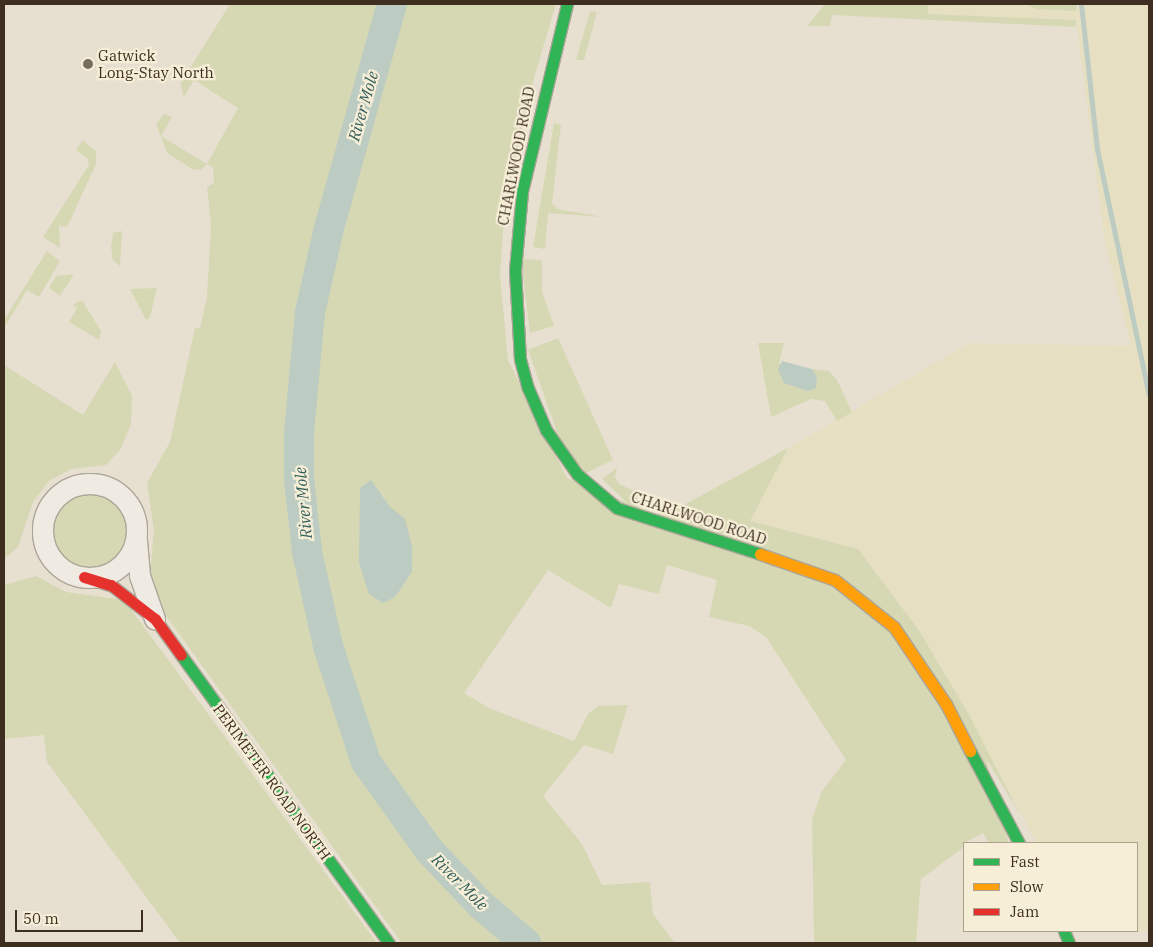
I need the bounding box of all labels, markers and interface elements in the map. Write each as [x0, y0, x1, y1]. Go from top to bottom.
place label: Gatwick Long-Stay North [98, 46, 214, 81]
marker: Gatwick Long-Stay North [82, 58, 94, 70]
water label: River Mole [344, 69, 382, 143]
street label: CHARLWOOD ROAD [494, 85, 538, 227]
water label: River Mole [290, 466, 316, 540]
street label: CHARLWOOD ROAD [629, 488, 769, 548]
street label: PERIMETER ROAD NORTH [209, 701, 335, 863]
legend [963, 842, 1138, 932]
water label: River Mole [428, 850, 492, 914]
text: Fast [1010, 852, 1040, 871]
text: Slow [1010, 877, 1043, 896]
scale bar [18, 900, 145, 932]
text: Jam [1010, 902, 1039, 921]
text: 50 m [23, 909, 59, 928]

